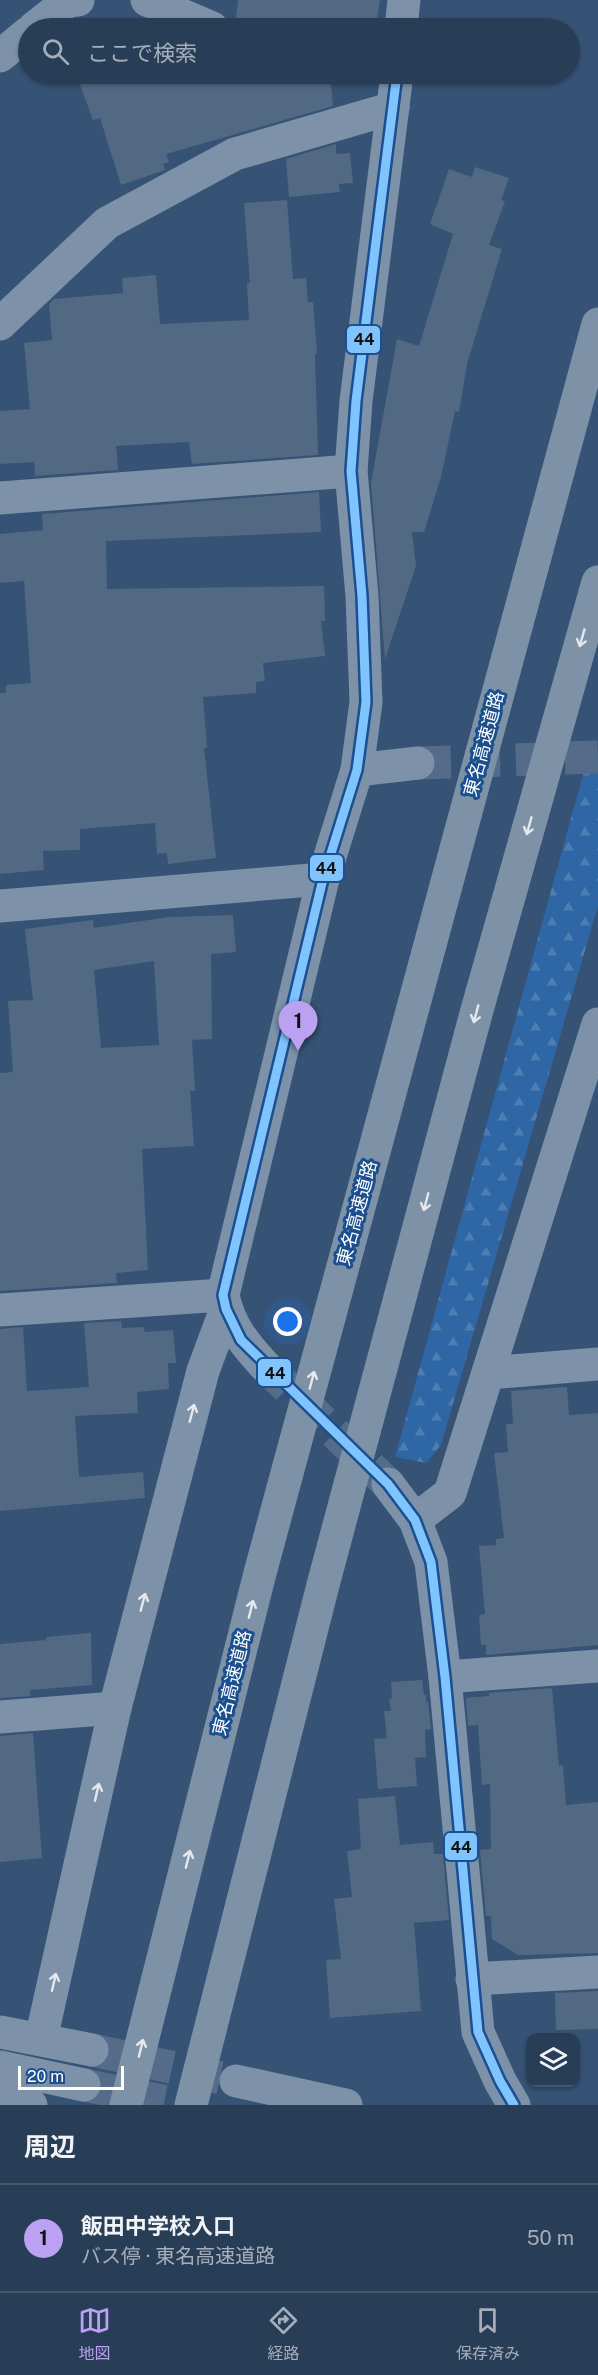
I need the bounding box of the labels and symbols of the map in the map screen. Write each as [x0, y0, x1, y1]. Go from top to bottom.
line badge: 44 [346, 325, 381, 354]
text: 44 [354, 330, 375, 349]
one-way arrow [576, 628, 587, 647]
street label: 東名高速道路 [459, 689, 508, 799]
one-way arrow [523, 816, 534, 835]
line badge: 44 [309, 854, 344, 882]
text: 44 [316, 859, 337, 878]
pin: 1 [278, 1002, 318, 1051]
one-way arrow [470, 1004, 481, 1023]
street label: 東名高速道路 [332, 1158, 381, 1268]
one-way arrow [419, 1192, 431, 1211]
your location [273, 1307, 302, 1336]
line badge: 44 [257, 1358, 292, 1387]
text: 44 [265, 1364, 286, 1383]
one-way arrow [307, 1371, 319, 1390]
one-way arrow [186, 1404, 198, 1423]
one-way arrow [137, 1593, 149, 1612]
one-way arrow [246, 1600, 258, 1619]
street label: 東名高速道路 [208, 1628, 255, 1738]
one-way arrow [91, 1782, 103, 1801]
line badge: 44 [444, 1832, 478, 1861]
text: 44 [451, 1838, 472, 1857]
one-way arrow [183, 1850, 195, 1869]
one-way arrow [49, 1973, 60, 1992]
one-way arrow [135, 2039, 147, 2058]
scale bar [18, 2063, 124, 2090]

